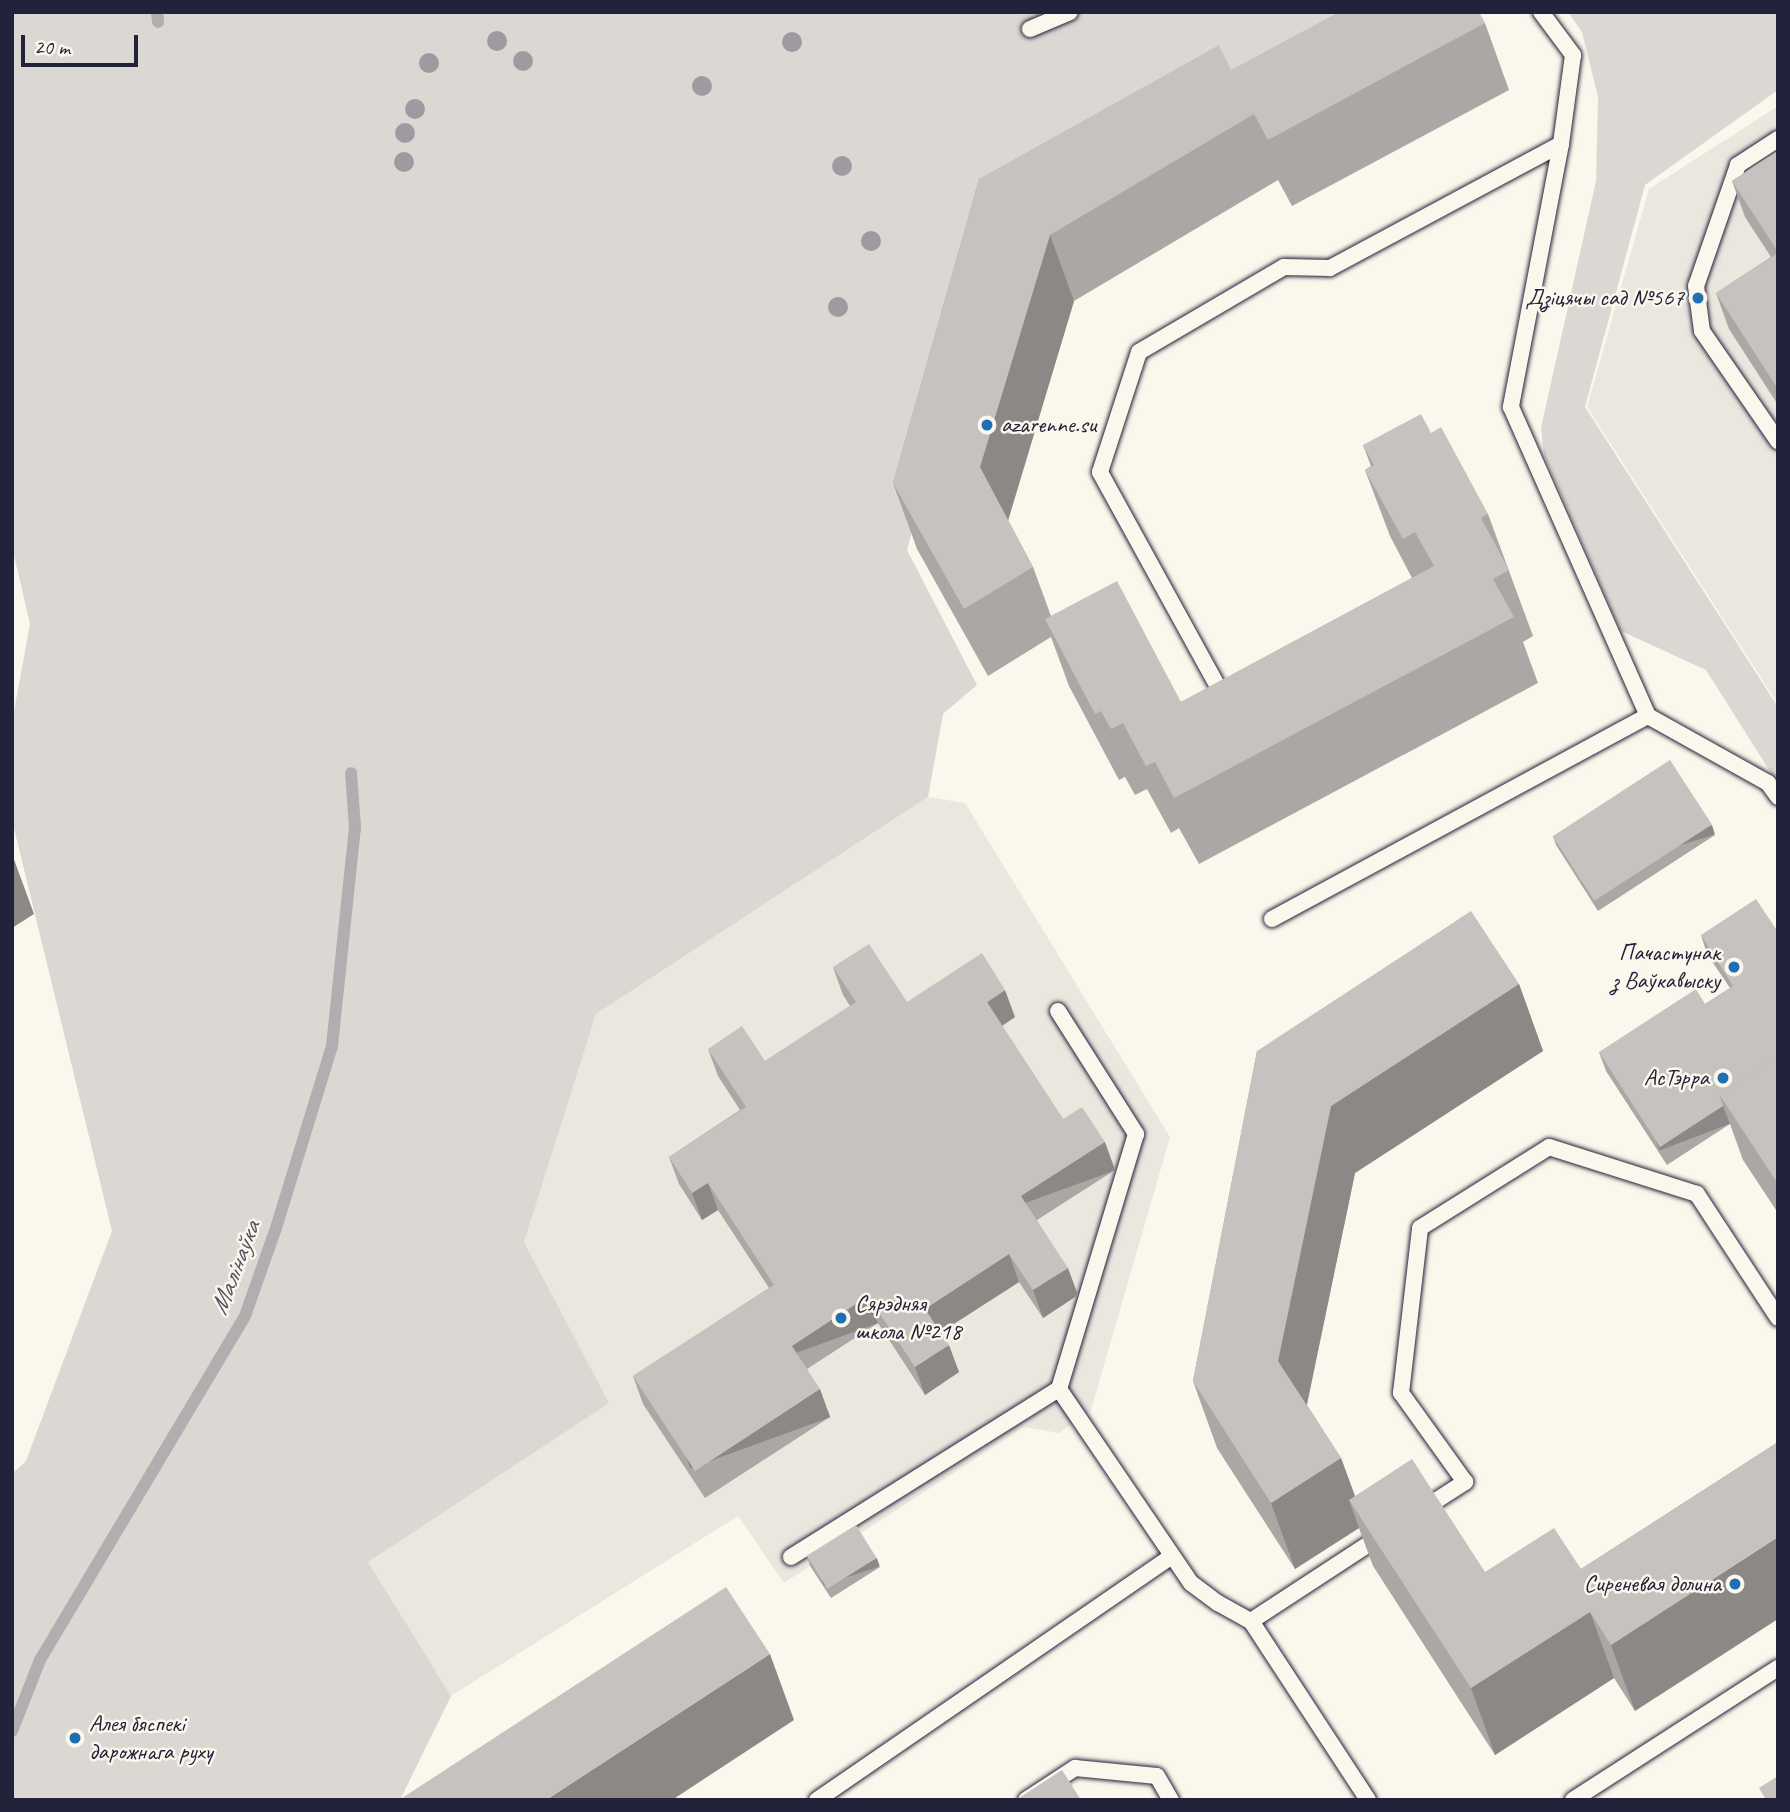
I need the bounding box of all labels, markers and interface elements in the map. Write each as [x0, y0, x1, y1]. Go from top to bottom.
scale bar [24, 21, 142, 65]
text: 20 m [34, 34, 70, 60]
place label: Дзіцячы сад №567 [1525, 284, 1684, 312]
marker: Дзіцячы сад №567 [1690, 290, 1706, 306]
place label: azarenne.su [1001, 411, 1096, 439]
marker: azarenne.su [979, 417, 995, 433]
place label: Пачастунак з Ваўкавыску [1612, 939, 1720, 995]
marker: Пачастунак з Ваўкавыску [1726, 959, 1742, 975]
place label: АсТэрра [1644, 1064, 1709, 1092]
marker: АсТэрра [1715, 1070, 1731, 1086]
water label: Малінаўка [203, 1217, 267, 1319]
place label: Сярэдняя школа №218 [855, 1290, 961, 1346]
marker: Сярэдняя школа №218 [833, 1310, 849, 1326]
place label: Сиреневая долина [1582, 1570, 1721, 1598]
marker: Сиреневая долина [1727, 1576, 1743, 1592]
place label: Алея бяспекі дарожнага руху [89, 1710, 212, 1766]
marker: Алея бяспекі дарожнага руху [67, 1730, 83, 1746]

